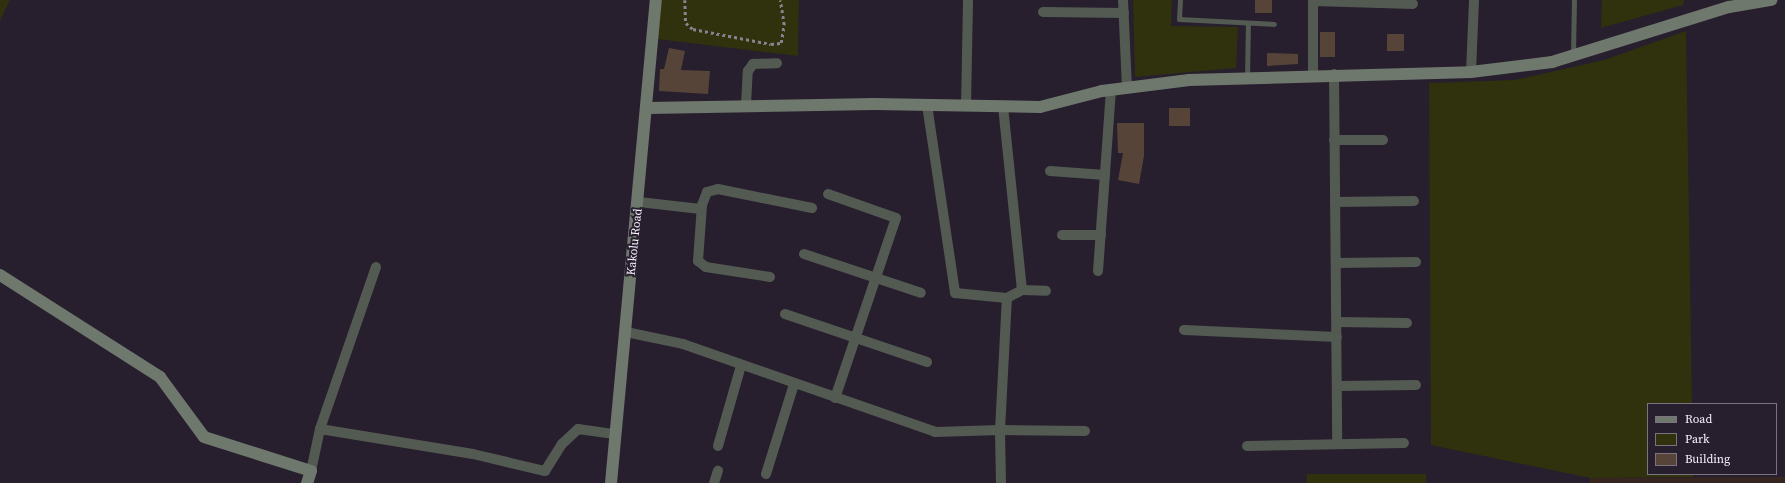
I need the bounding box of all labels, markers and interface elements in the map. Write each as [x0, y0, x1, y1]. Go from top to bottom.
street label: Kakolu Road [624, 208, 646, 276]
legend [1647, 403, 1777, 475]
text: Road [1685, 411, 1712, 427]
text: Park [1685, 431, 1710, 447]
text: Building [1685, 451, 1730, 467]

